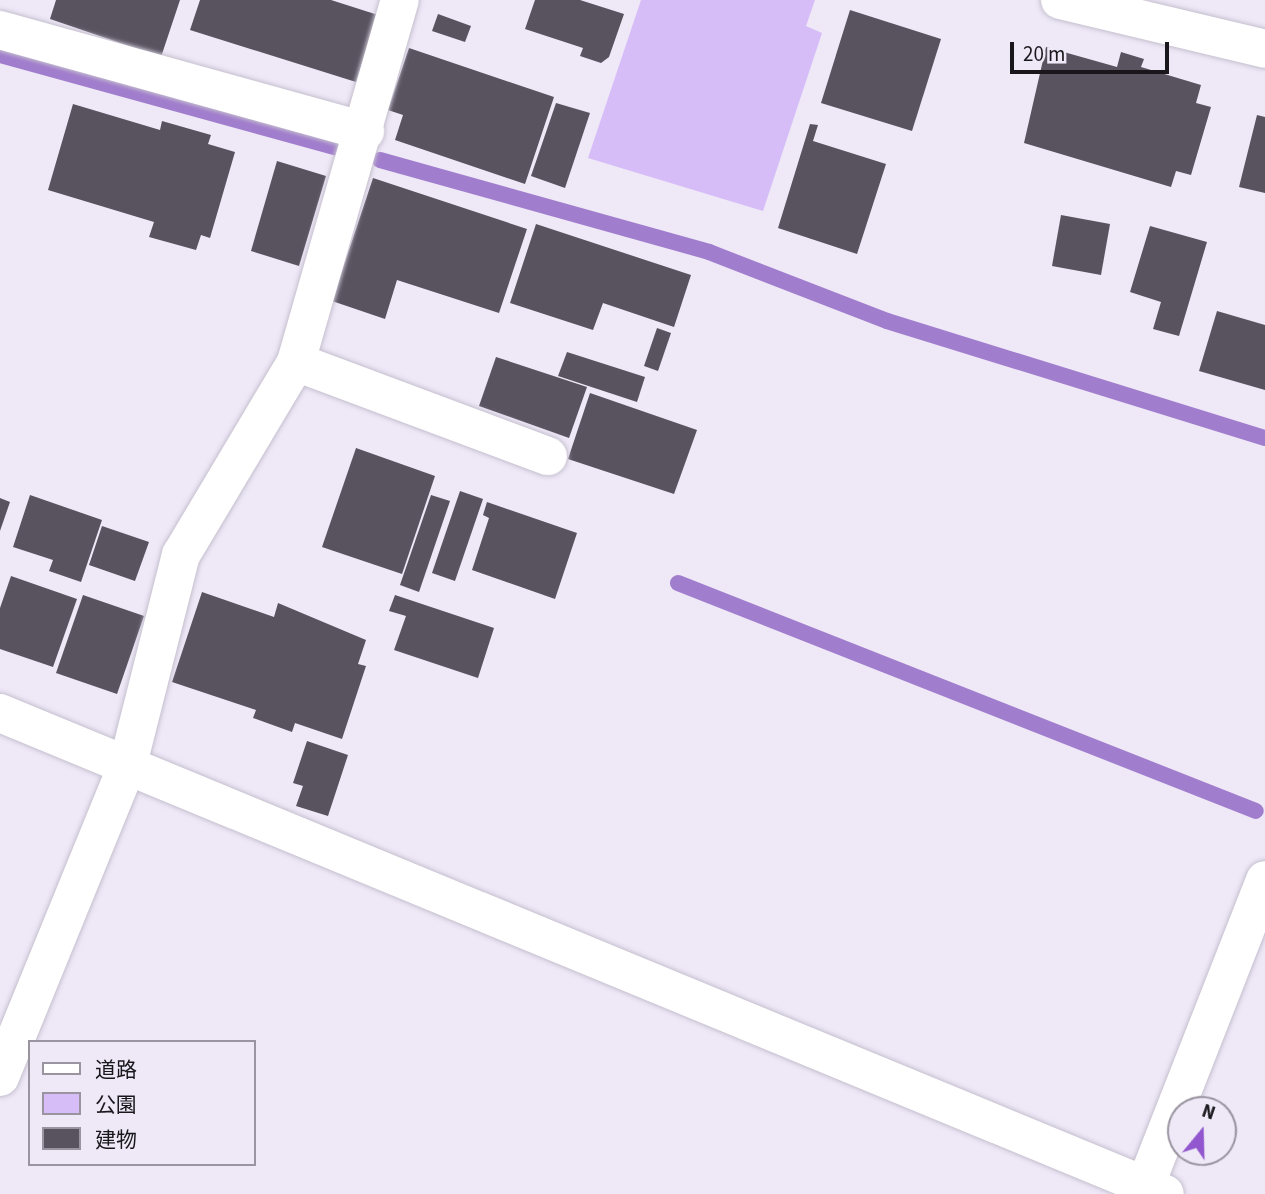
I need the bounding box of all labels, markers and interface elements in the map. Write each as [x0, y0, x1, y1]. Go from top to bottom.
scale bar [1013, 28, 1172, 72]
text: 20 m [1023, 39, 1065, 69]
legend [28, 1040, 256, 1166]
text: 道路 [95, 1055, 137, 1085]
text: 公園 [95, 1090, 137, 1120]
north arrow [1167, 1096, 1237, 1166]
text: N [1198, 1098, 1219, 1127]
text: 建物 [95, 1125, 137, 1155]

